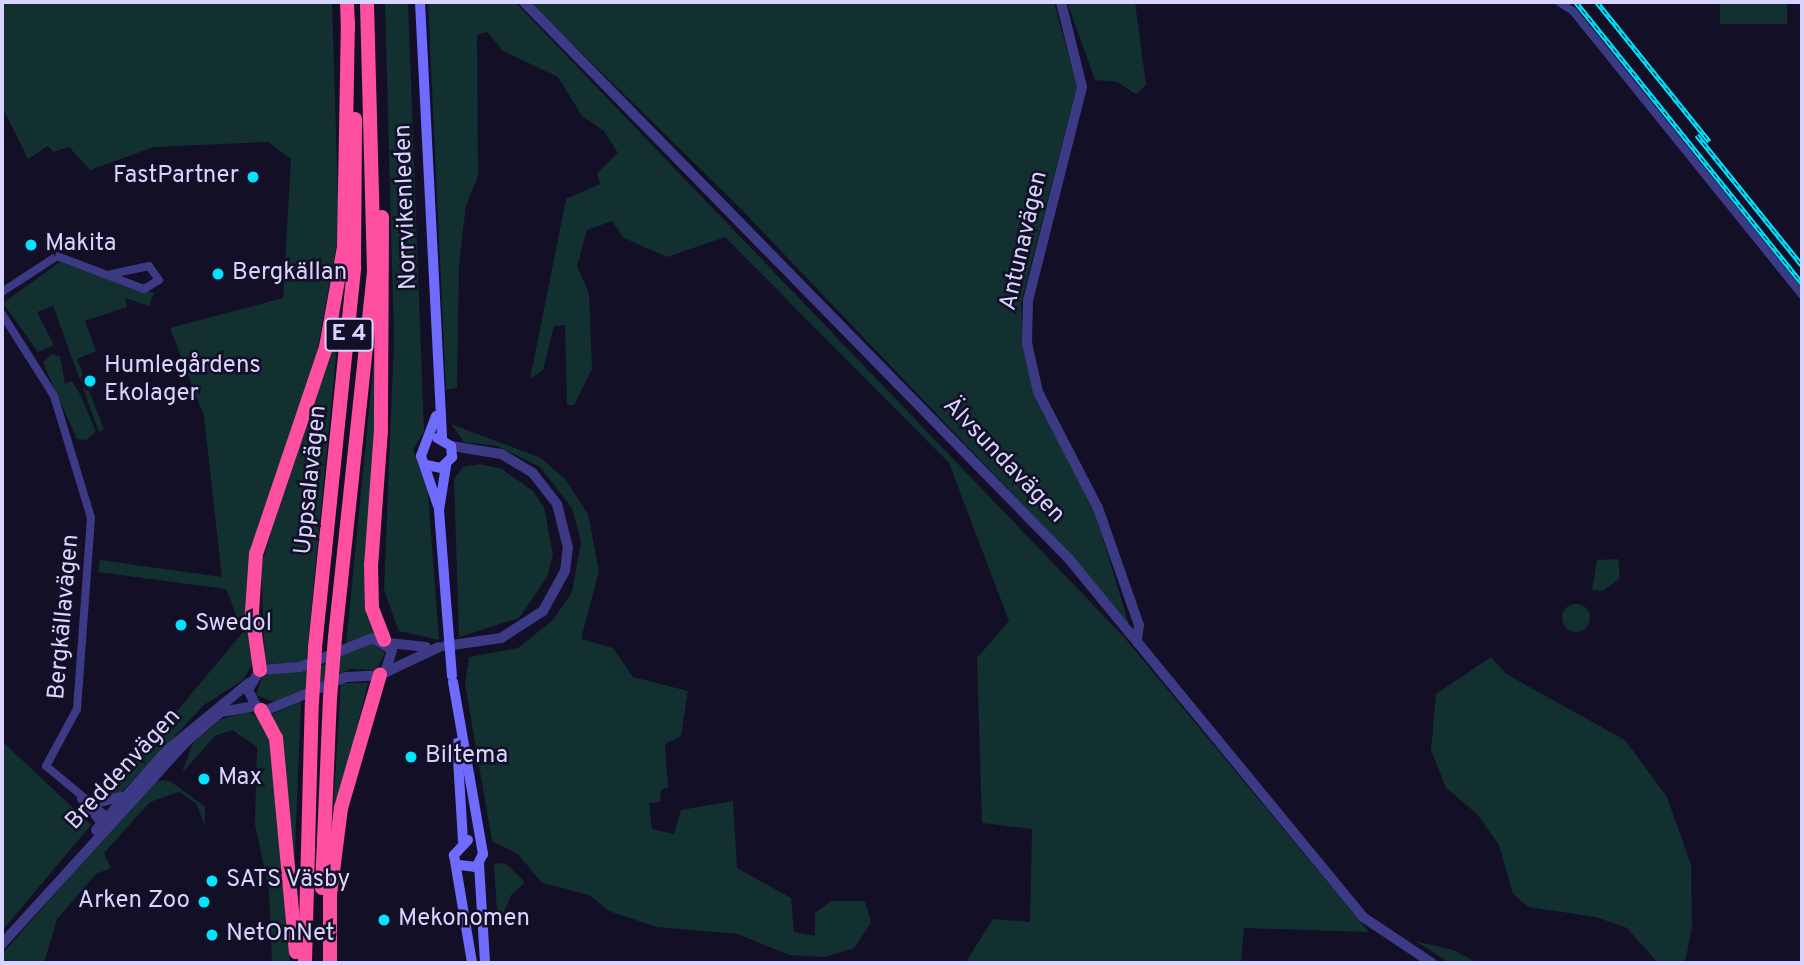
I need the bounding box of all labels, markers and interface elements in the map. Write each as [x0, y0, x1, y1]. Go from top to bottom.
street label: Norrvikenleden [390, 124, 424, 290]
place label: FastPartner [113, 163, 239, 191]
street label: Antunavägen [995, 168, 1055, 314]
marker: FastPartner [245, 169, 261, 185]
place label: Makita [45, 231, 116, 259]
marker: Makita [23, 237, 39, 253]
place label: Bergkällan [232, 260, 347, 288]
marker: Bergkällan [210, 266, 226, 282]
road number: E 4 [324, 316, 374, 354]
place label: Humlegårdens Ekolager [104, 353, 261, 409]
marker: Humlegårdens Ekolager [82, 373, 98, 389]
street label: Älvsundavägen [936, 392, 1070, 530]
street label: Uppsalavägen [290, 404, 334, 556]
street label: Bergkällavägen [43, 533, 87, 701]
place label: Swedol [195, 611, 272, 639]
marker: Swedol [173, 617, 189, 633]
street label: Breddenvägen [60, 703, 188, 837]
place label: Biltema [425, 743, 508, 771]
marker: Biltema [403, 749, 419, 765]
place label: Max [218, 765, 262, 793]
marker: Max [196, 771, 212, 787]
place label: SATS Väsby [226, 867, 351, 895]
marker: SATS Väsby [204, 873, 220, 889]
place label: Arken Zoo [78, 888, 190, 916]
marker: Arken Zoo [196, 894, 212, 910]
place label: Mekonomen [398, 906, 530, 934]
marker: Mekonomen [376, 912, 392, 928]
place label: NetOnNet [226, 921, 335, 949]
marker: NetOnNet [204, 927, 220, 943]

